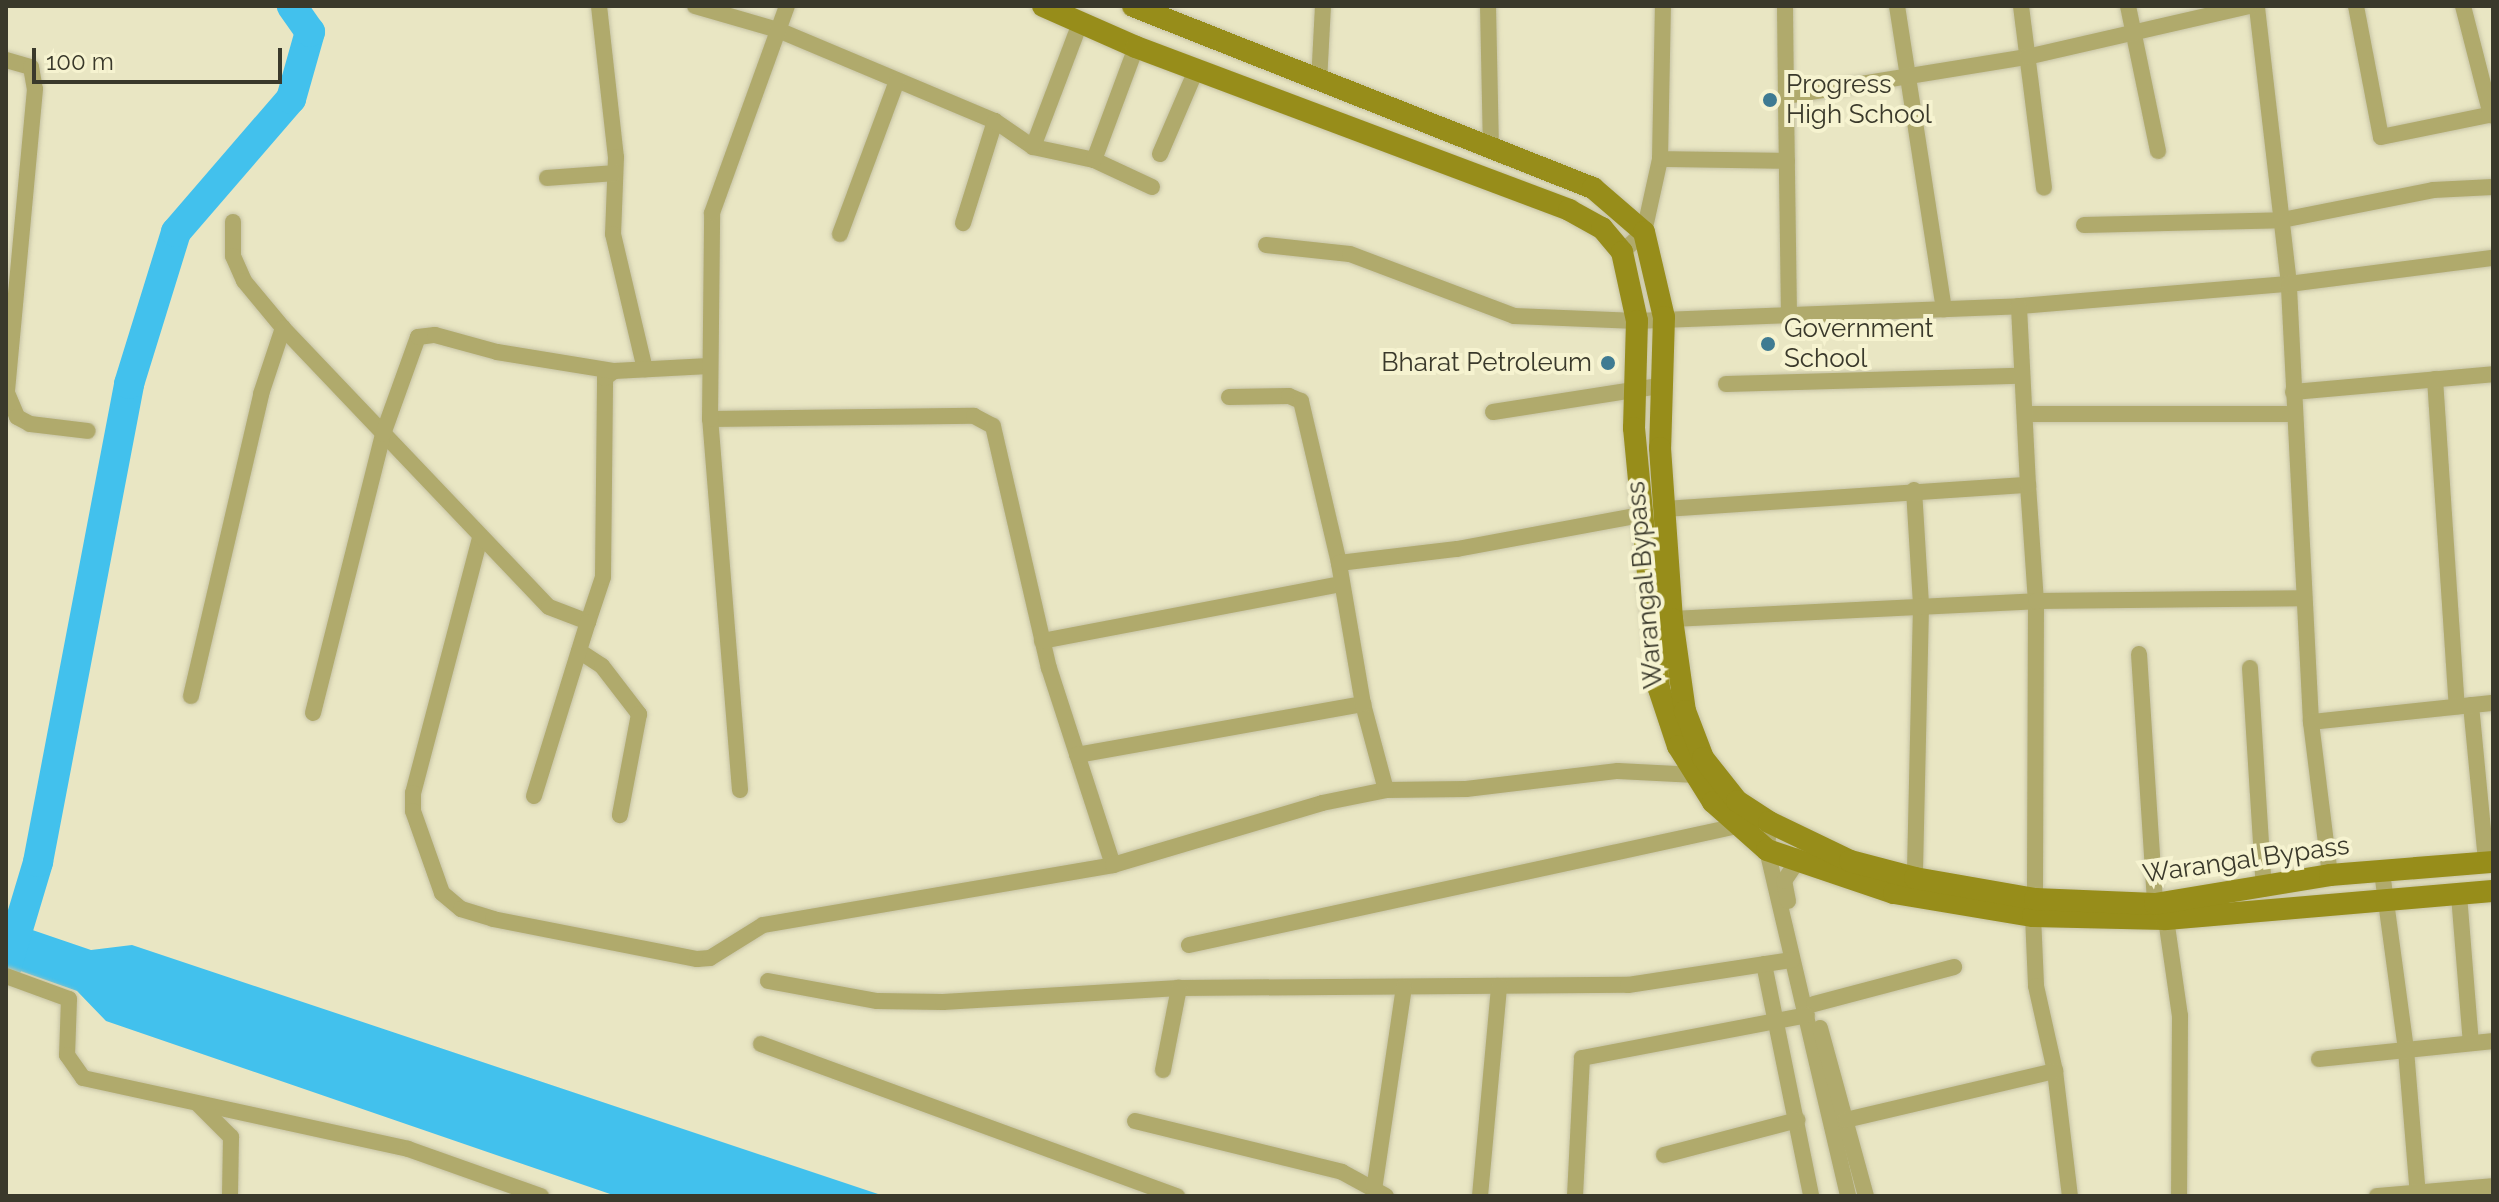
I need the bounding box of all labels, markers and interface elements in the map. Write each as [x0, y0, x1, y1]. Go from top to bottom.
scale bar [36, 32, 286, 82]
text: 100 m [46, 47, 114, 76]
place label: Progress High School [1786, 69, 1932, 130]
marker: Progress High School [1761, 91, 1779, 109]
place label: Government School [1784, 313, 1933, 374]
marker: Government School [1759, 335, 1777, 353]
place label: Bharat Petroleum [1381, 347, 1592, 379]
marker: Bharat Petroleum [1599, 354, 1617, 372]
street label: Warangal Bypass [1620, 480, 1670, 690]
street label: Warangal Bypass [2140, 830, 2352, 890]

